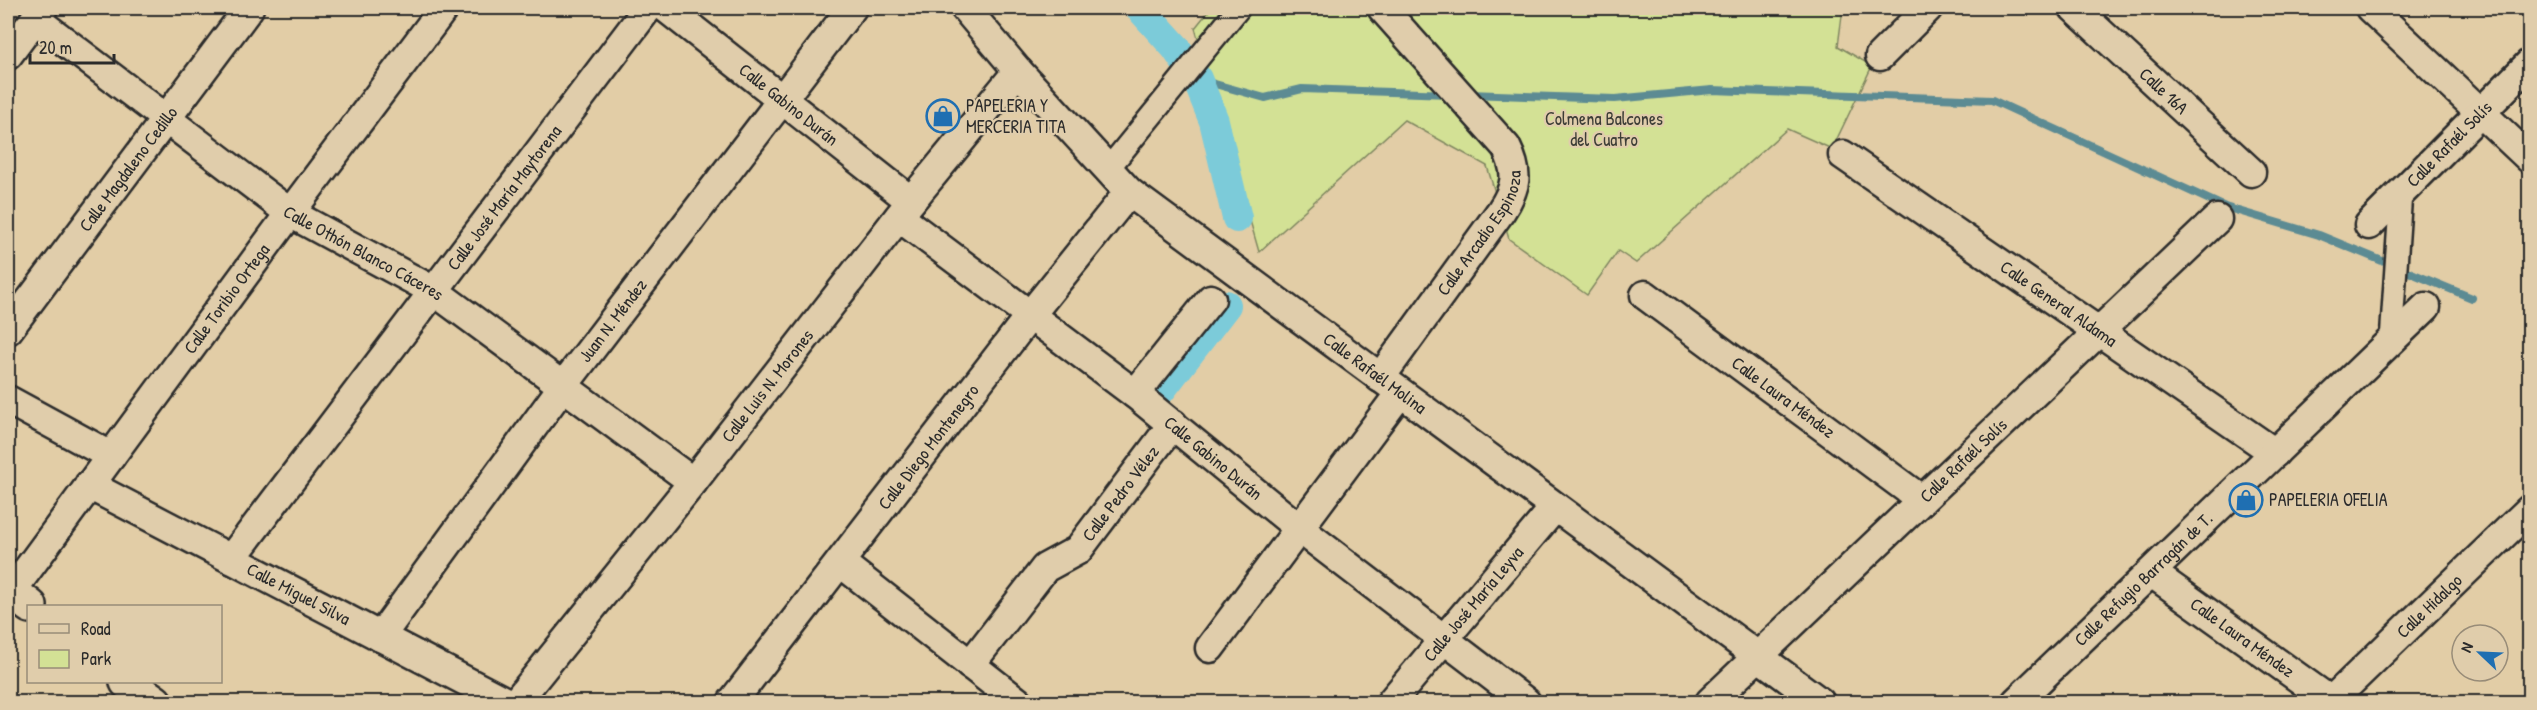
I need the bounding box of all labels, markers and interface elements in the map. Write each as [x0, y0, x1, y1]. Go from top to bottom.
scale bar [30, 27, 114, 65]
text: 20 m [39, 35, 72, 60]
street label: Calle Gabino Durán [734, 57, 844, 151]
street label: Calle 16A [2134, 61, 2194, 120]
place label: PAPELERIA Y MERCERIA TITA [966, 93, 1066, 139]
street label: Calle Rafaél Solís [2401, 95, 2497, 192]
shop icon: PAPELERIA Y MERCERIA TITA [925, 98, 961, 134]
street label: Calle Magdaleno Cedillo [73, 101, 183, 237]
park label: Colmena Balcones del Cuatro [1545, 106, 1663, 152]
street label: Calle José María Maytorena [441, 120, 567, 275]
street label: Calle Arcadio Espinoza [1431, 170, 1527, 300]
street label: Calle Othón Blanco Cáceres [278, 199, 449, 306]
street label: Calle Toribio Ortega [177, 238, 275, 359]
street label: Calle General Aldama [1995, 254, 2122, 353]
street label: Juan N. Méndez [573, 273, 653, 367]
street label: Calle Luis N. Morones [715, 324, 819, 447]
street label: Calle Rafaél Molina [1318, 326, 1432, 420]
street label: Calle Laura Méndez [1727, 350, 1841, 444]
street label: Calle Diego Montenegro [872, 379, 985, 515]
street label: Calle Gabino Durán [1159, 410, 1268, 505]
street label: Calle Rafaél Solís [1914, 412, 2012, 508]
street label: Calle Pedro Vélez [1076, 440, 1165, 546]
shop icon: PAPELERIA OFELIA [2228, 482, 2264, 518]
place label: PAPELERIA OFELIA [2269, 487, 2388, 512]
street label: Calle Refugio Barragán de T. [2068, 506, 2218, 652]
street label: Calle José María Leyva [1417, 541, 1529, 667]
street label: Calle Miguel Silva [242, 556, 355, 631]
street label: Calle Hidalgo [2391, 568, 2467, 644]
street label: Calle Laura Méndez [2185, 591, 2300, 683]
legend [27, 605, 222, 683]
text: Road [81, 616, 111, 641]
north arrow [2450, 623, 2510, 683]
text: N [2454, 638, 2478, 655]
text: Park [81, 646, 112, 671]

